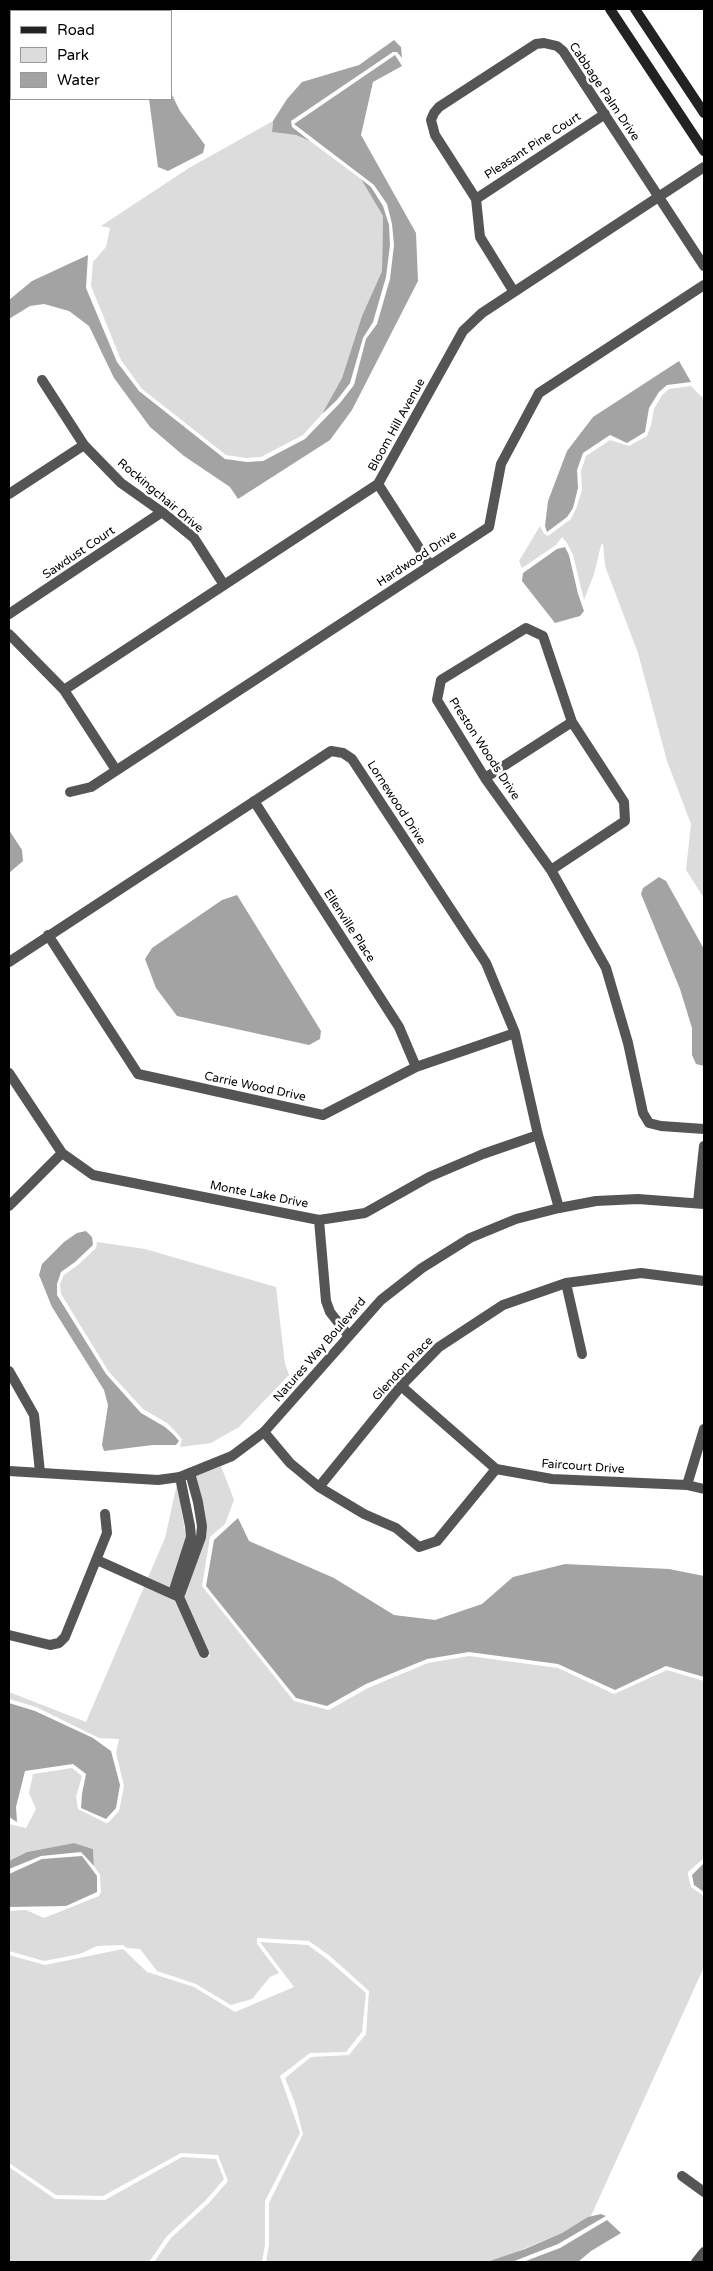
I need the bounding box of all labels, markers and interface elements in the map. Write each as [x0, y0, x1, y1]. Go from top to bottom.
legend [10, 10, 172, 100]
text: Road [57, 21, 95, 39]
street label: Cabbage Palm Drive [566, 40, 642, 144]
text: Park [57, 46, 89, 64]
text: Water [57, 71, 100, 89]
street label: Pleasant Pine Court [482, 109, 584, 183]
street label: Bloom Hill Avenue [366, 376, 428, 474]
street label: Rockingchair Drive [114, 456, 206, 536]
street label: Sawdust Court [40, 524, 118, 582]
street label: Hardwood Drive [374, 528, 460, 590]
street label: Preston Woods Drive [445, 695, 523, 803]
street label: Lornewood Drive [364, 758, 428, 848]
street label: Ellenville Place [320, 887, 378, 965]
street label: Carrie Wood Drive [203, 1069, 307, 1105]
street label: Monte Lake Drive [209, 1178, 309, 1212]
street label: Natures Way Boulevard [271, 1295, 369, 1405]
street label: Glendon Place [370, 1334, 436, 1404]
street label: Faircourt Drive [541, 1457, 625, 1477]

